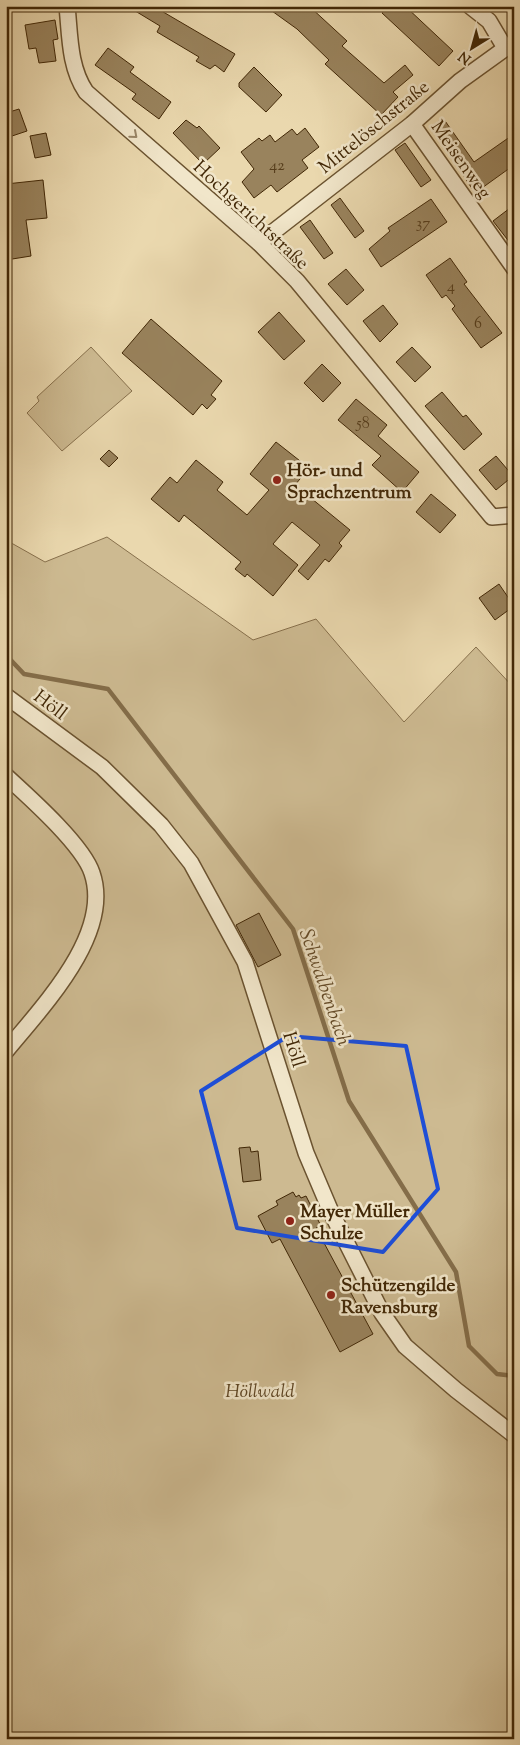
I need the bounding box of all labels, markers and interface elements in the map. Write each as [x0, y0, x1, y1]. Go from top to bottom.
north arrow [448, 22, 498, 72]
text: N [455, 45, 476, 68]
street label: Mittelöschstraße [313, 75, 436, 181]
street label: Meisenweg [423, 116, 497, 205]
one-way arrow [128, 129, 137, 138]
street label: Hochgerichtstraße [186, 155, 314, 277]
house number: 42 [269, 155, 285, 178]
house number: 37 [416, 213, 430, 236]
house number: 4 [447, 276, 455, 299]
house number: 6 [474, 313, 482, 336]
house number: 58 [355, 413, 370, 436]
place label: Hör- und Sprachzentrum [287, 458, 412, 507]
marker: Hör- und Sprachzentrum [271, 474, 283, 486]
street label: Höll [27, 684, 72, 728]
water label: Schwalbenbach [290, 925, 357, 1050]
street label: Höll [274, 1029, 311, 1071]
place label: Mayer Müller Schulze [300, 1199, 410, 1248]
marker: Mayer Müller Schulze [284, 1215, 296, 1227]
place label: Schützengilde Ravensburg [341, 1273, 456, 1322]
marker: Schützengilde Ravensburg [325, 1289, 337, 1301]
park label: Höllwald [225, 1379, 295, 1406]

